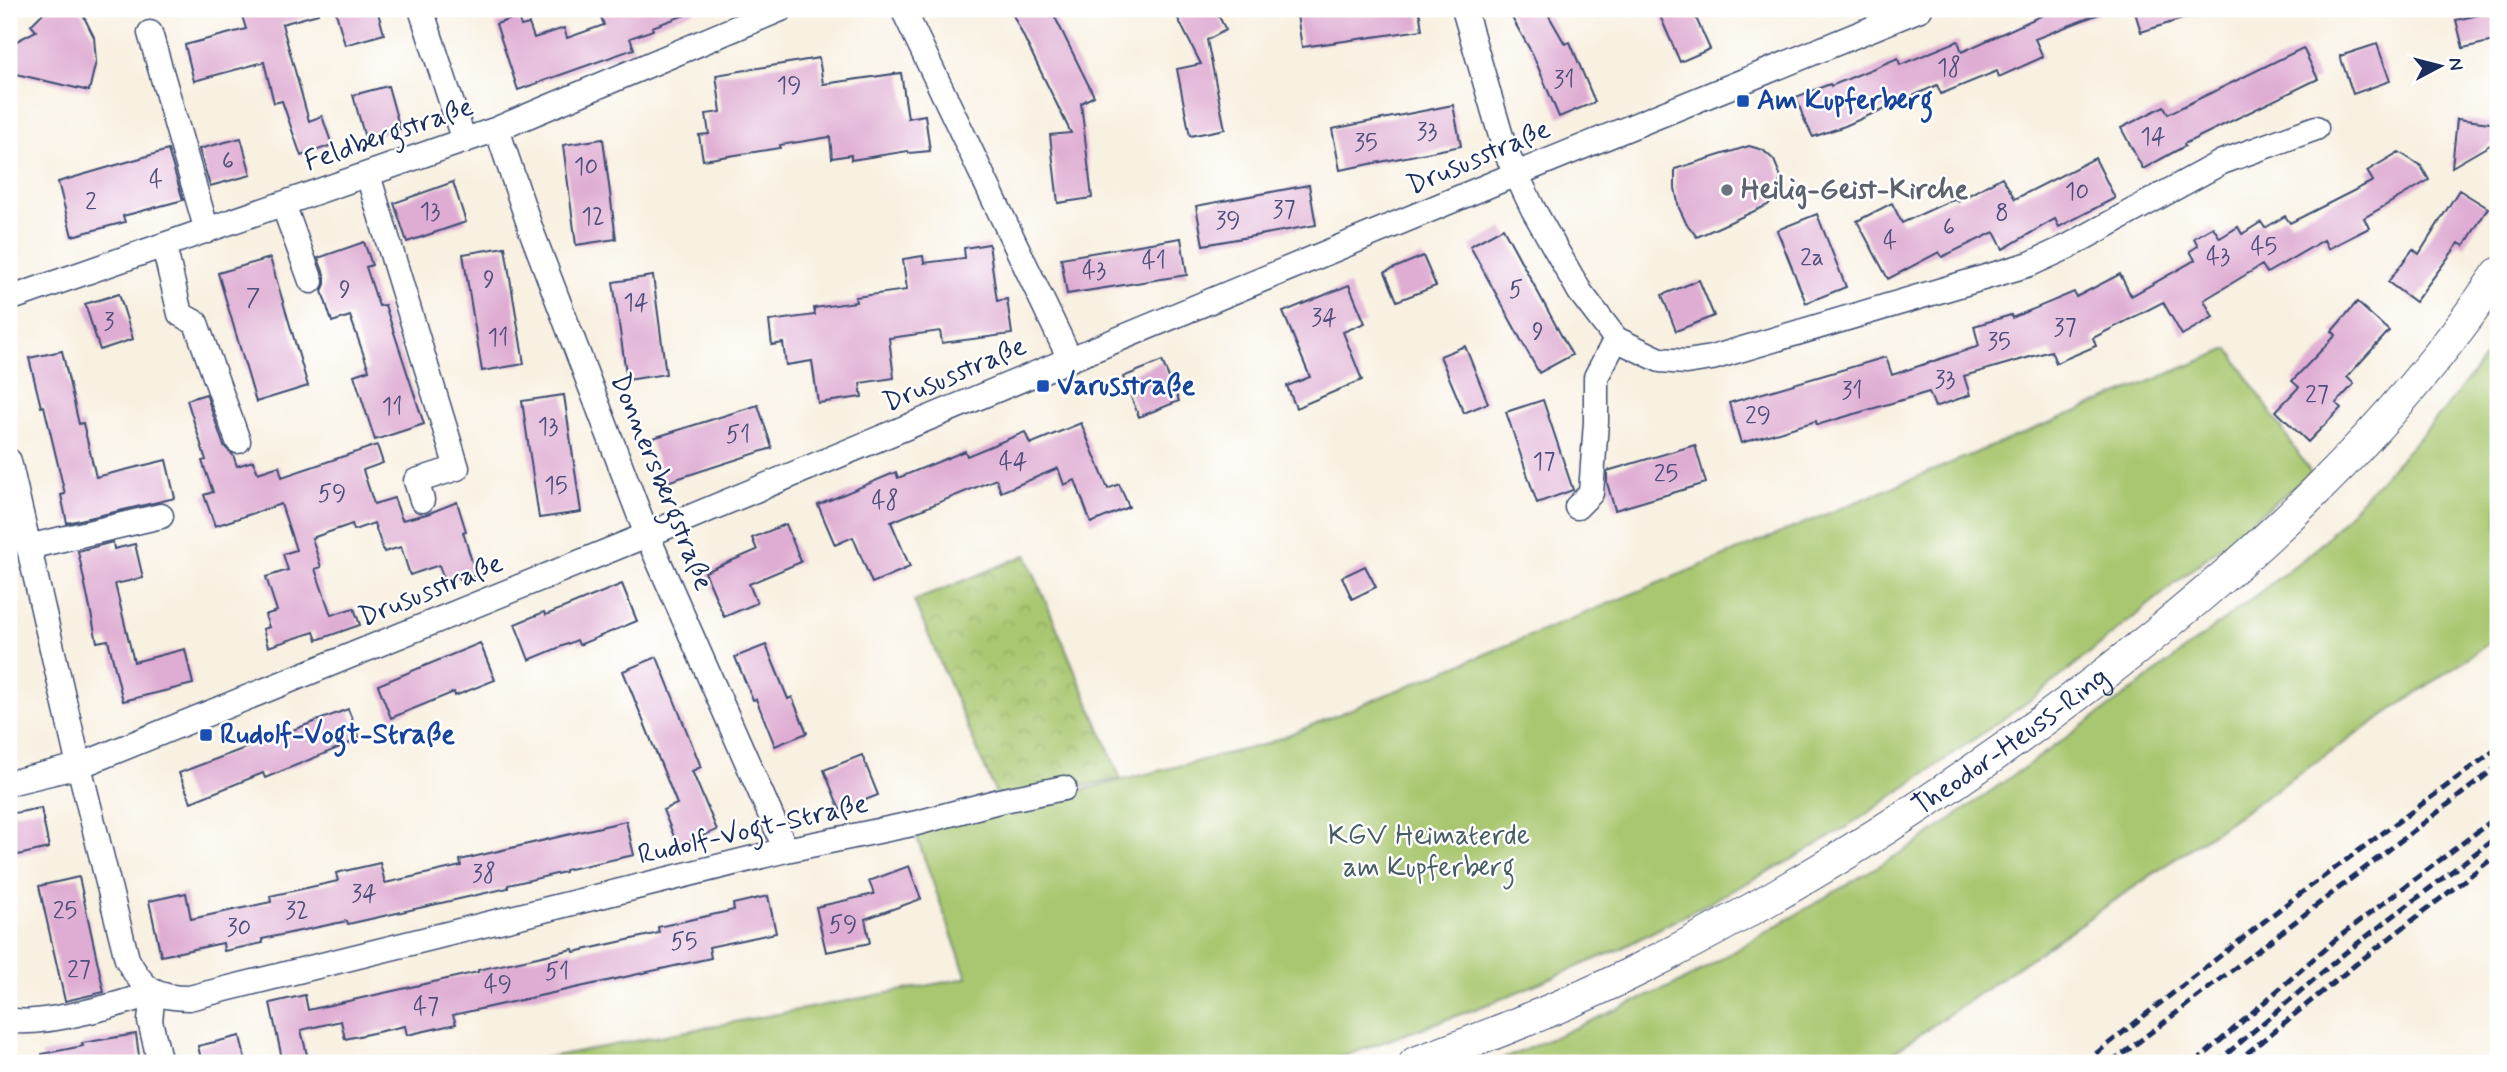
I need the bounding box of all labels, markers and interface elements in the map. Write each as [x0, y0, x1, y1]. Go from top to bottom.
north arrow [2406, 32, 2476, 102]
house number: 18 [1937, 53, 1961, 84]
text: N [2442, 56, 2469, 72]
house number: 31 [1553, 65, 1575, 96]
house number: 19 [776, 71, 802, 102]
place label: Am Kupferberg [1757, 83, 1933, 123]
street label: Feldbergstraße [300, 89, 479, 184]
marker: Am Kupferberg [1735, 93, 1751, 109]
street label: Drususstraße [1402, 111, 1556, 205]
house number: 33 [1417, 117, 1438, 148]
house number: 14 [2140, 122, 2166, 153]
house number: 35 [1354, 128, 1378, 159]
house number: 6 [222, 146, 234, 177]
house number: 10 [574, 152, 598, 183]
house number: 4 [149, 165, 163, 196]
place label: Heilig-Geist-Kirche [1741, 172, 1969, 210]
house number: 10 [2065, 177, 2089, 208]
marker: Heilig-Geist-Kirche [1719, 182, 1735, 198]
house number: 2 [85, 187, 97, 218]
house number: 37 [1273, 195, 1295, 226]
house number: 13 [420, 197, 440, 228]
house number: 8 [1995, 198, 2009, 229]
house number: 12 [581, 202, 605, 233]
house number: 39 [1215, 206, 1241, 237]
house number: 6 [1943, 212, 1955, 243]
house number: 4 [1883, 226, 1897, 257]
house number: 45 [2251, 232, 2277, 263]
house number: 43 [2206, 242, 2230, 273]
house number: 2a [1800, 243, 1824, 274]
house number: 41 [1142, 246, 1166, 277]
house number: 43 [1082, 256, 1106, 287]
house number: 9 [483, 265, 495, 296]
house number: 9 [339, 275, 351, 306]
house number: 5 [1509, 275, 1523, 306]
house number: 7 [246, 283, 260, 314]
house number: 14 [623, 288, 649, 319]
house number: 34 [1311, 303, 1337, 334]
house number: 3 [104, 307, 115, 338]
house number: 37 [2054, 313, 2076, 344]
house number: 9 [1532, 317, 1544, 348]
house number: 11 [487, 323, 509, 354]
house number: 35 [1987, 327, 2011, 358]
street label: Drususstraße [878, 328, 1032, 422]
house number: 33 [1935, 365, 1956, 396]
street label: Donnersbergstraße [598, 368, 722, 597]
place label: Varusstraße [1057, 368, 1195, 405]
house number: 31 [1841, 376, 1863, 407]
marker: Varusstraße [1035, 378, 1051, 394]
house number: 27 [2305, 380, 2329, 411]
house number: 11 [381, 392, 403, 423]
house number: 29 [1745, 401, 1771, 432]
house number: 13 [538, 412, 558, 443]
house number: 51 [726, 420, 750, 451]
house number: 44 [999, 447, 1027, 478]
house number: 17 [1533, 447, 1555, 478]
house number: 25 [1654, 459, 1678, 490]
house number: 15 [544, 471, 568, 502]
house number: 59 [318, 479, 346, 510]
house number: 48 [871, 486, 899, 517]
street label: Drususstraße [353, 545, 509, 637]
street label: Theodor-Heuss-Ring [1905, 659, 2118, 825]
place label: Rudolf-Vogt-Straße [220, 717, 455, 757]
marker: Rudolf-Vogt-Straße [198, 727, 214, 743]
street label: Rudolf-Vogt-Straße [634, 786, 872, 877]
park label: KGV Heimaterde am Kupferberg [1328, 818, 1530, 890]
house number: 38 [472, 859, 496, 890]
house number: 34 [351, 879, 377, 910]
house number: 25 [53, 896, 77, 927]
house number: 32 [285, 896, 309, 927]
house number: 59 [829, 910, 857, 941]
house number: 30 [227, 913, 251, 944]
house number: 55 [670, 927, 698, 958]
house number: 27 [67, 955, 91, 986]
house number: 51 [545, 957, 569, 988]
house number: 49 [484, 970, 512, 1001]
house number: 47 [413, 992, 439, 1023]

